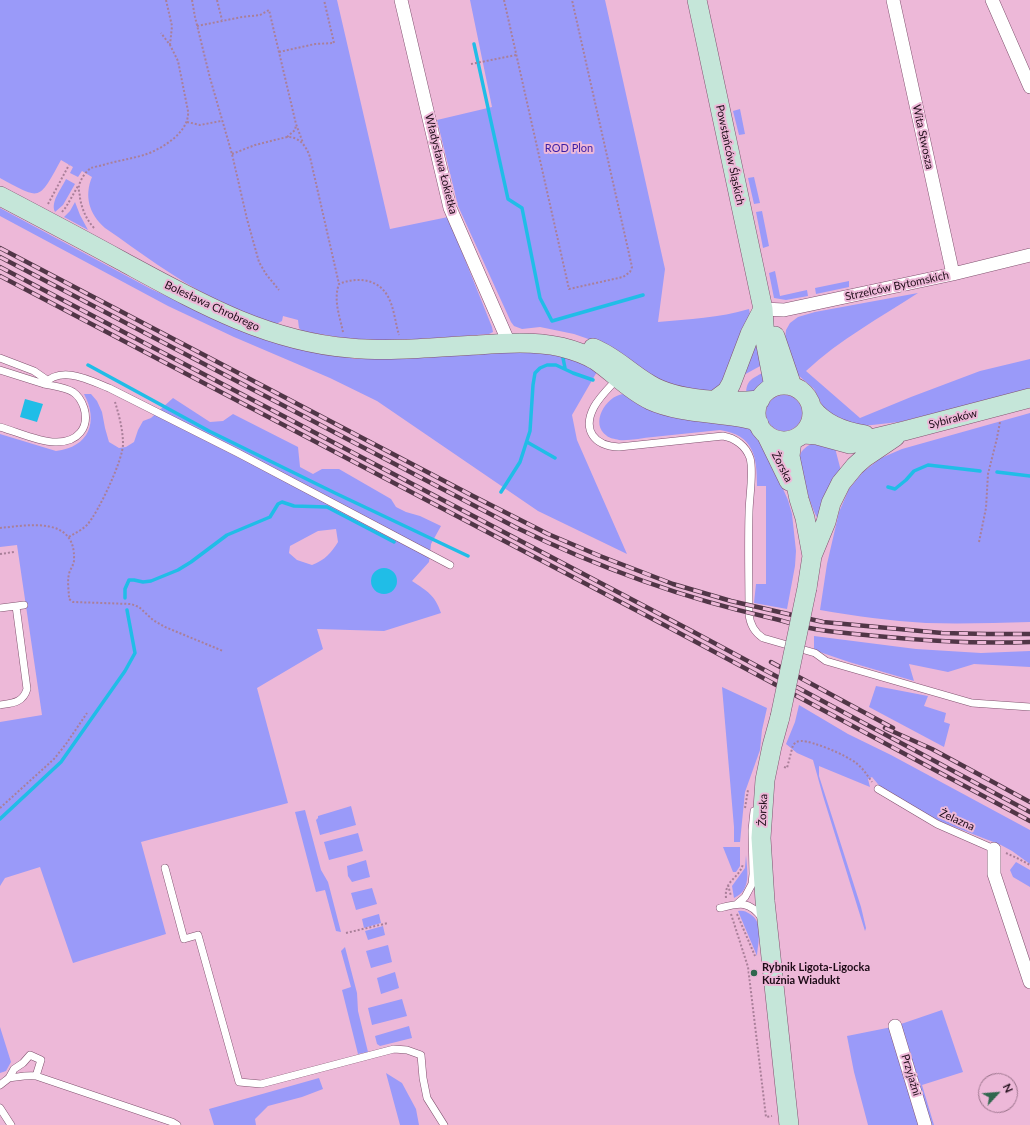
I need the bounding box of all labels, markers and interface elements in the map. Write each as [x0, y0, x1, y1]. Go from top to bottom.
street label: Wita Stwosza [910, 103, 936, 171]
street label: Powstańców Śląskich [713, 104, 747, 206]
street label: Władysława Łokietka [422, 112, 460, 216]
park label: ROD Plon [545, 141, 593, 155]
street label: Strzelców Bytomskich [844, 269, 950, 303]
street label: Bolesława Chrobrego [162, 278, 262, 334]
street label: Sybiraków [927, 407, 979, 431]
street label: Żorska [769, 450, 795, 484]
street label: Żorska [756, 793, 770, 827]
street label: Żelazna [938, 806, 976, 834]
place label: Rybnik Ligota-Ligocka Kuźnia Wiadukt [762, 960, 870, 986]
marker: Rybnik Ligota-Ligocka Kuźnia Wiadukt [749, 968, 759, 978]
street label: Przyjaźni [898, 1053, 924, 1097]
north arrow [978, 1073, 1018, 1113]
text: N [1001, 1081, 1016, 1095]

